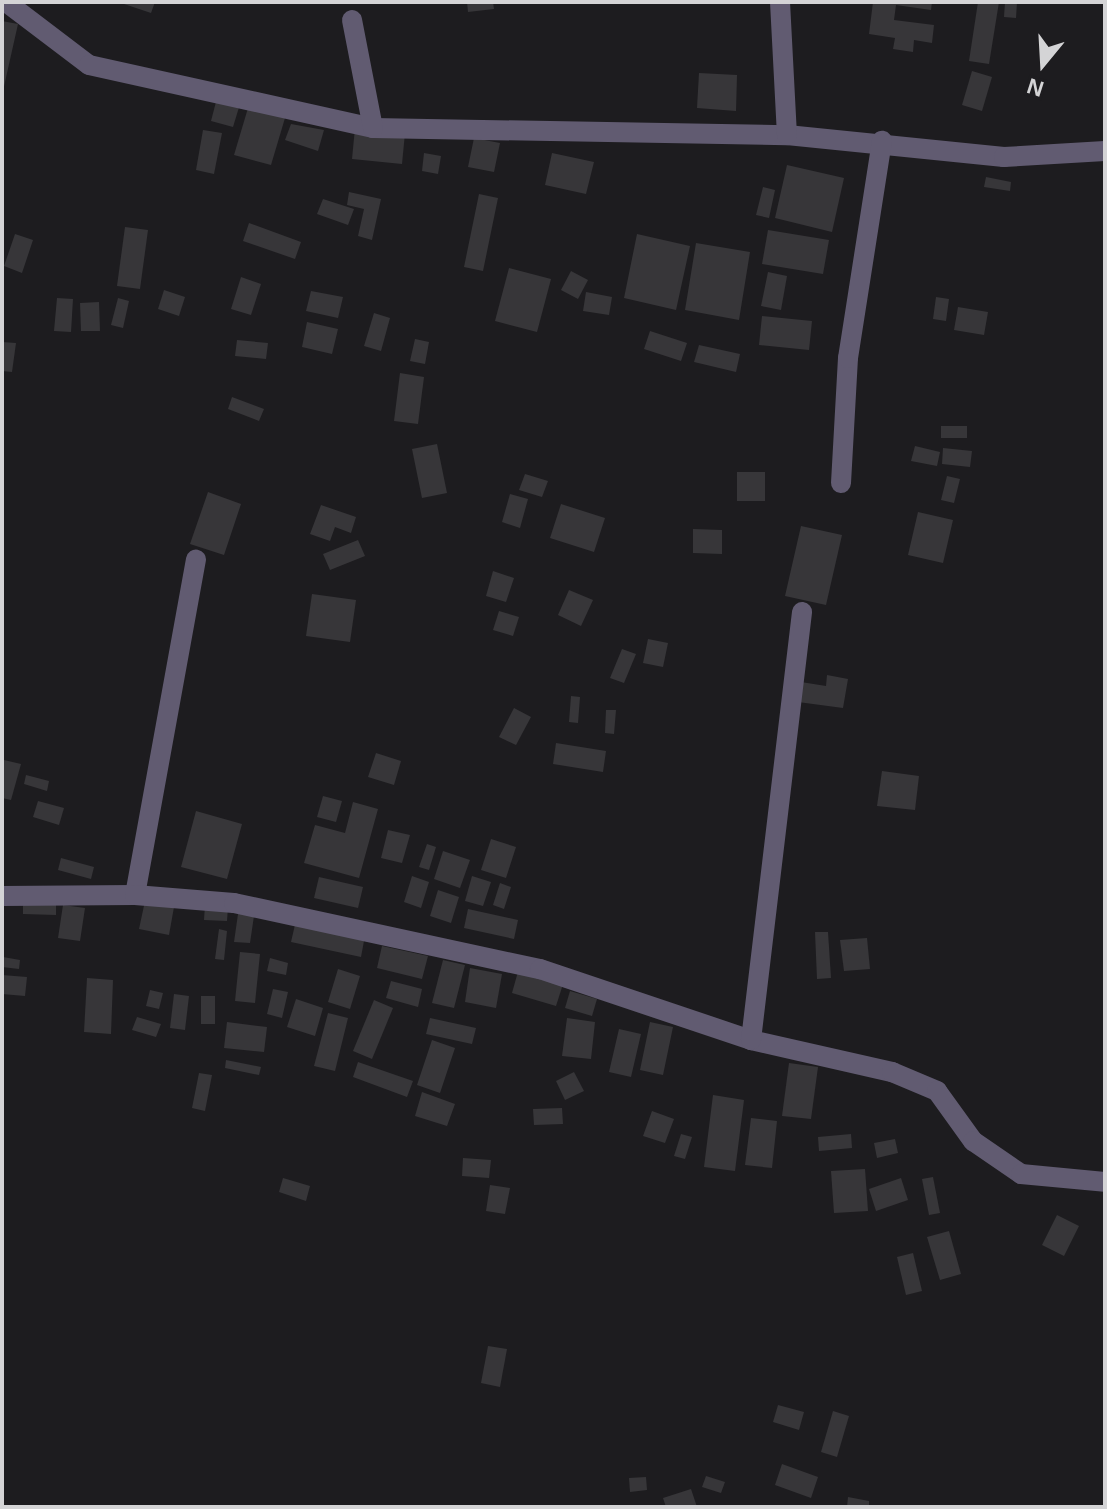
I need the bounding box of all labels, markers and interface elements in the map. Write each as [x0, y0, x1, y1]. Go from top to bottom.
north arrow [1003, 24, 1083, 104]
text: N [1024, 73, 1047, 102]

